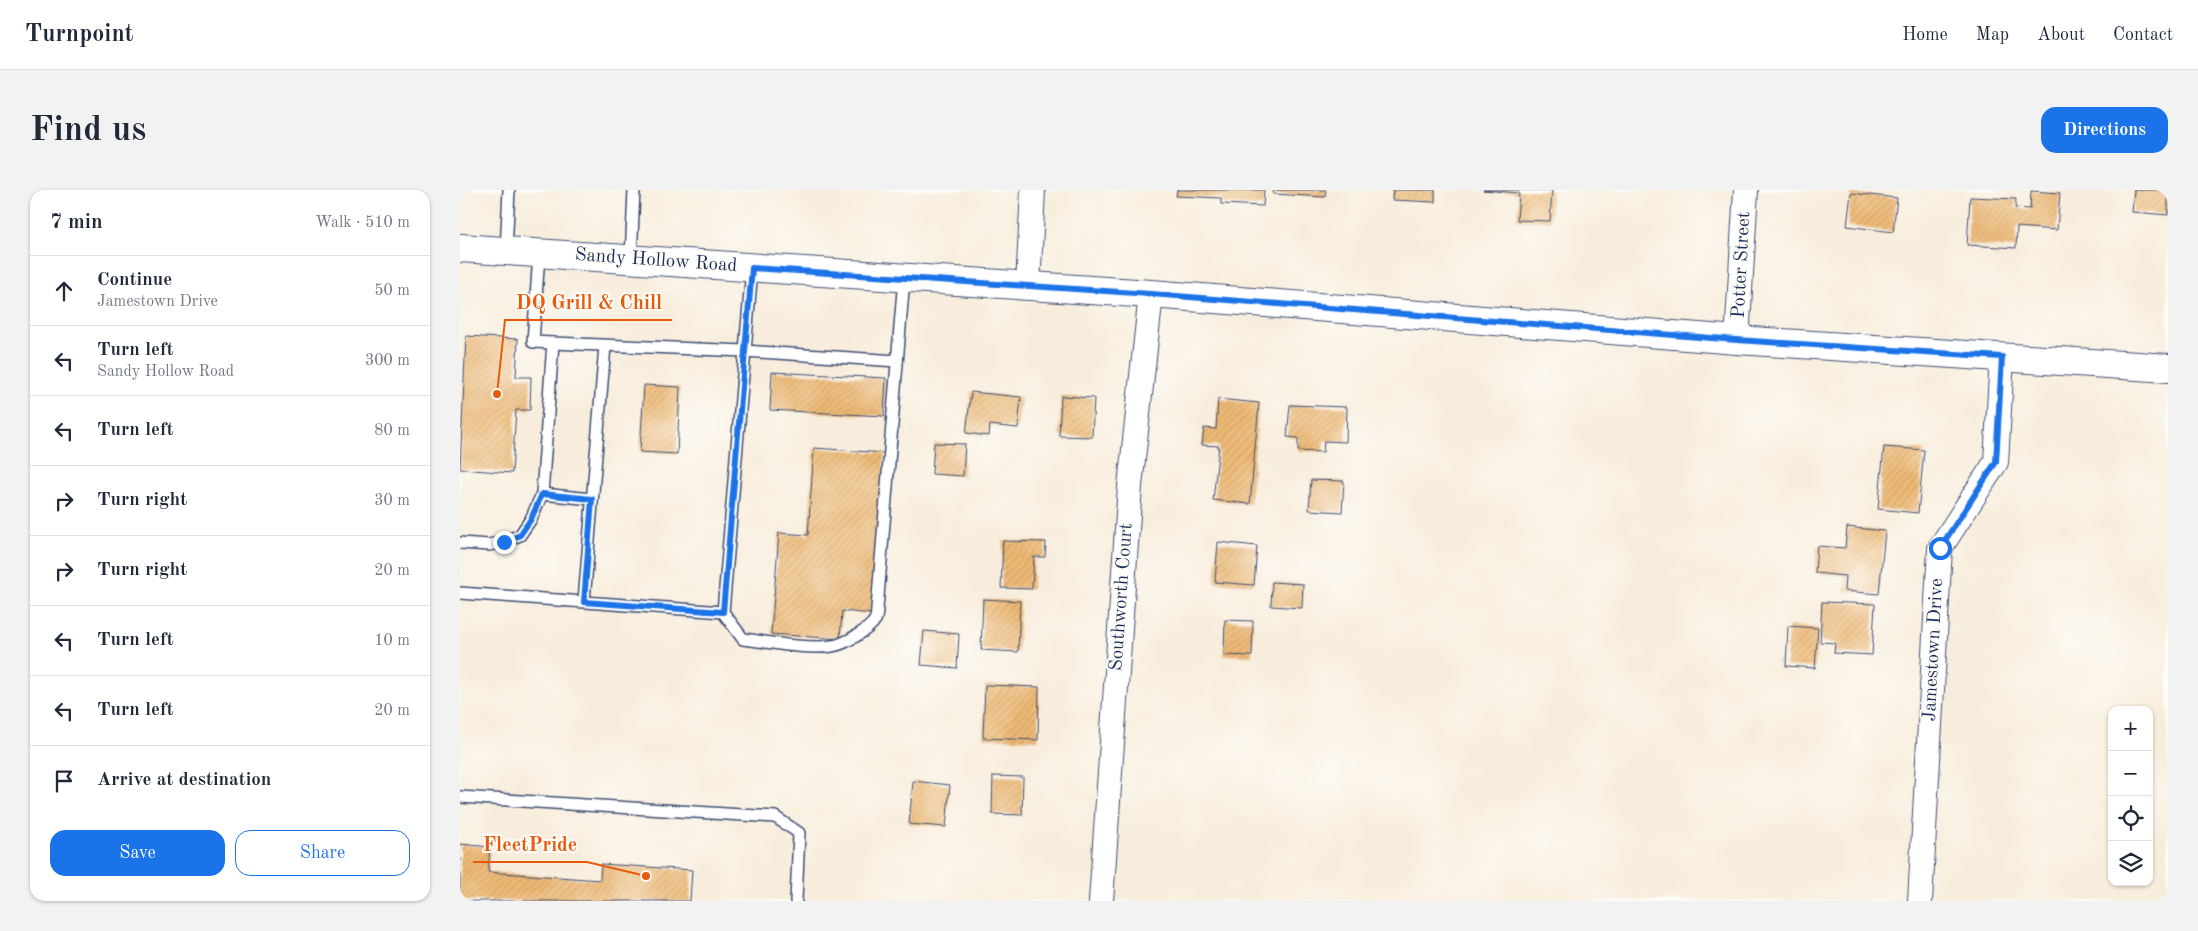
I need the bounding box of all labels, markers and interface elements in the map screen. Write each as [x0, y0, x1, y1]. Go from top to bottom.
text: Turnpoint [25, 23, 133, 47]
text: Home [1902, 26, 1948, 44]
text: Map [1976, 26, 2009, 44]
text: About [2037, 26, 2085, 44]
text: Contact [2113, 26, 2173, 44]
button: Directions [2041, 107, 2168, 153]
text: Find us [30, 113, 146, 148]
street label: Potter Street [1730, 211, 1754, 319]
text: 7 min [50, 212, 103, 233]
text: Walk · 510 m [315, 215, 410, 231]
street label: Sandy Hollow Road [574, 246, 738, 276]
text: Continue [97, 271, 172, 290]
icon: ahead [50, 277, 78, 305]
text: 50 m [374, 283, 410, 299]
callout: DQ Grill & Chill [505, 285, 672, 320]
text: Jamestown Drive [97, 294, 218, 310]
text: DQ Grill & Chill [516, 294, 662, 314]
text: Turn left [97, 341, 174, 360]
icon: left [50, 347, 78, 375]
text: 300 m [365, 353, 410, 369]
text: Sandy Hollow Road [97, 364, 234, 380]
icon: left [50, 417, 78, 445]
text: Turn left [97, 421, 174, 440]
text: 80 m [374, 423, 410, 439]
icon: right [50, 487, 78, 515]
text: Turn right [97, 491, 187, 510]
text: 30 m [374, 493, 410, 509]
street label: Southworth Court [1107, 522, 1137, 672]
route end [493, 531, 516, 554]
route start [1929, 537, 1952, 560]
icon: right [50, 557, 78, 585]
text: Turn right [97, 561, 187, 580]
text: 20 m [374, 563, 410, 579]
street label: Jamestown Drive [1921, 578, 1947, 722]
icon: left [50, 627, 78, 655]
text: Turn left [97, 631, 174, 650]
text: 10 m [374, 633, 410, 649]
icon: left [50, 697, 78, 725]
text: Turn left [97, 701, 174, 720]
text: 20 m [374, 703, 410, 719]
map controls [2108, 706, 2153, 886]
button: + [2108, 706, 2153, 751]
button: − [2108, 751, 2153, 796]
icon: arrive [50, 767, 78, 795]
text: Arrive at destination [97, 771, 271, 790]
button: locate [2108, 796, 2153, 841]
callout: FleetPride [473, 827, 587, 862]
button: Save [50, 830, 225, 876]
button: Share [235, 830, 410, 876]
text: FleetPride [483, 836, 577, 856]
button: layers [2108, 841, 2153, 886]

